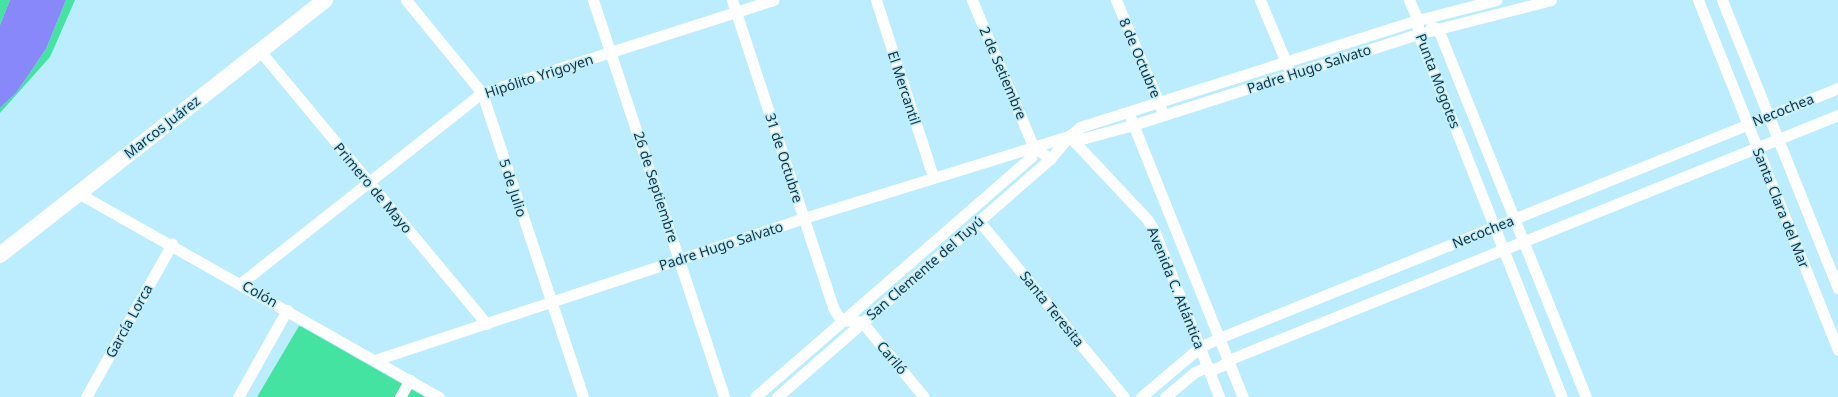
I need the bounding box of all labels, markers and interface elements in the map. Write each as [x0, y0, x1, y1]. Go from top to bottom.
street label: 8 de Octubre [1116, 16, 1164, 100]
street label: 2 de Setiembre [976, 24, 1030, 122]
street label: Punta Mogotes [1412, 31, 1464, 131]
street label: Padre Hugo Salvato [1245, 41, 1373, 97]
street label: El Mercantil [884, 49, 924, 127]
street label: Hipólito Yrigoyen [483, 51, 595, 101]
street label: Necochea [1750, 90, 1816, 130]
street label: Marcos Juárez [121, 92, 203, 162]
street label: 31 de Octubre [762, 111, 806, 205]
street label: 26 de Septiembre [630, 129, 682, 245]
street label: Primero de Mayo [330, 139, 416, 237]
street label: Santa Clara del Mar [1749, 145, 1813, 271]
street label: 5 de Julio [496, 157, 530, 219]
street label: Necochea [1450, 212, 1516, 252]
street label: San Clemente del Tuyú [863, 213, 987, 323]
street label: Padre Hugo Salvato [657, 218, 785, 274]
street label: Avenida C. Atlántica [1144, 225, 1208, 351]
street label: Santa Teresita [1017, 268, 1087, 350]
street label: Colón [239, 277, 281, 311]
street label: García Lorca [102, 281, 156, 361]
street label: Cariló [873, 338, 911, 378]

